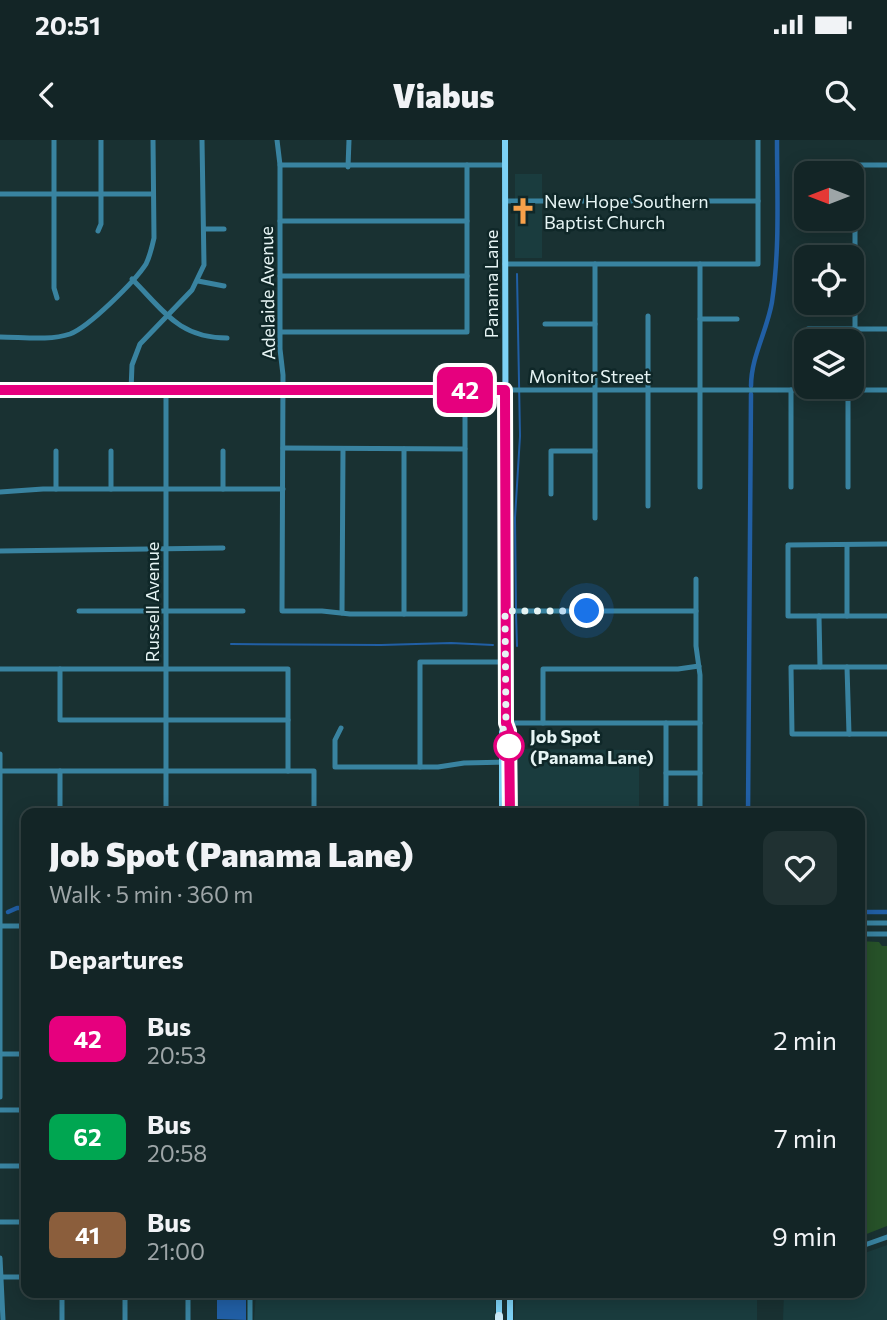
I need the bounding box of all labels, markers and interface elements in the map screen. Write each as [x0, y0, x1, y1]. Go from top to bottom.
text: 20:51 [35, 9, 101, 40]
text: Viabus [393, 75, 494, 115]
icon: back [28, 76, 66, 114]
icon: search [821, 76, 859, 114]
north arrow [794, 161, 864, 231]
map controls [794, 161, 864, 399]
place label: New Hope Southern Baptist Church [544, 190, 709, 233]
church icon: New Hope Southern Baptist Church [508, 196, 538, 226]
street label: Adelaide Avenue [255, 226, 279, 360]
street label: Panama Lane [480, 230, 502, 338]
button: locate [794, 245, 864, 315]
button: layers [794, 329, 864, 399]
street label: Monitor Street [529, 365, 651, 387]
line badge: 42 [434, 367, 496, 413]
text: 42 [451, 375, 479, 404]
street label: Russell Avenue [141, 542, 163, 662]
your location [569, 593, 604, 628]
place label: Job Spot (Panama Lane) [530, 725, 654, 768]
marker: Job Spot (Panama Lane) [494, 731, 524, 761]
button: heart [763, 831, 837, 905]
text: Job Spot (Panama Lane) [49, 833, 414, 874]
text: Walk · 5 min · 360 m [49, 880, 253, 908]
text: Departures [49, 943, 184, 974]
text: Bus [147, 1010, 191, 1041]
text: 42 [73, 1024, 102, 1053]
text: 2 min [773, 1024, 837, 1055]
text: 20:53 [147, 1041, 206, 1069]
text: Bus [147, 1108, 191, 1139]
text: 62 [73, 1122, 102, 1151]
text: 7 min [774, 1122, 837, 1153]
text: 20:58 [147, 1139, 207, 1167]
text: Bus [147, 1206, 191, 1237]
text: 41 [75, 1220, 100, 1249]
text: 9 min [772, 1220, 837, 1251]
text: 21:00 [147, 1237, 205, 1265]

